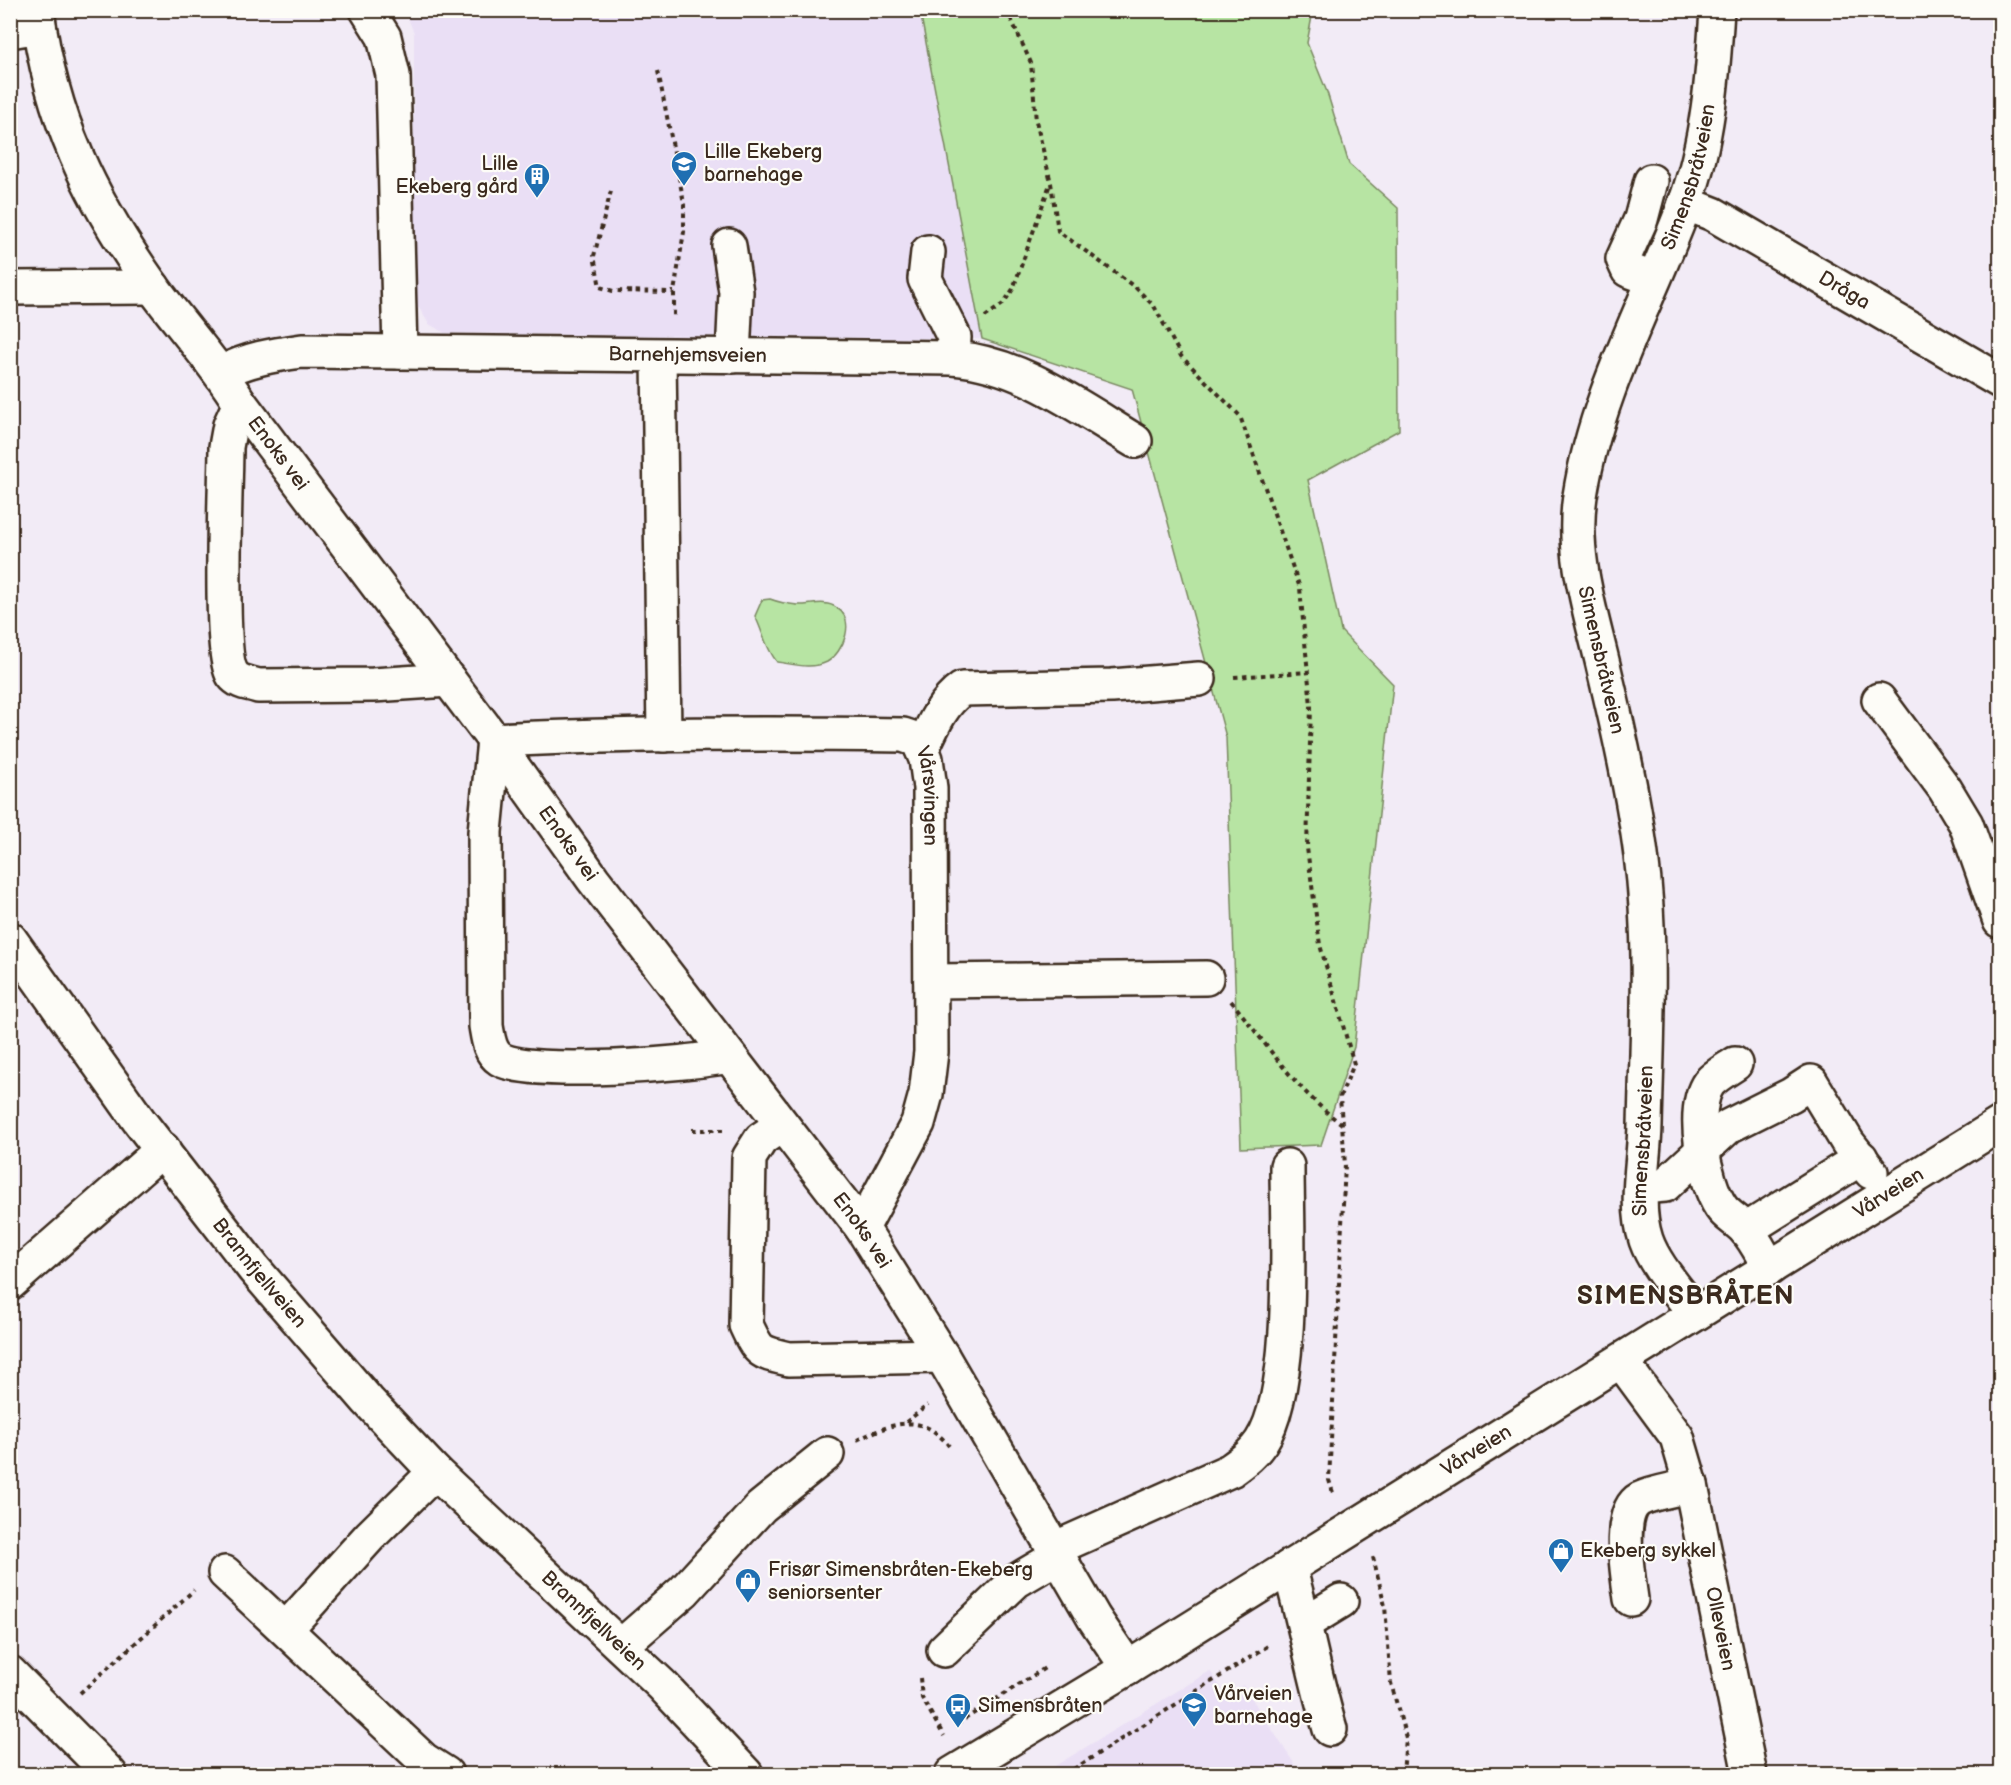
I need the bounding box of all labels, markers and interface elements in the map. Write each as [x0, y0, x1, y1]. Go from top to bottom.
street label: Simensbråtveien [1656, 103, 1721, 254]
place label: Lille Ekeberg barnehage [704, 140, 822, 187]
school or university icon: Lille Ekeberg barnehage [669, 149, 699, 187]
place label: Lille Ekeberg gård [395, 152, 518, 199]
building icon: Lille Ekeberg gård [522, 161, 552, 199]
street label: Dråga [1814, 266, 1874, 315]
street label: Barnehjemsveien [608, 342, 767, 368]
street label: Enoks vei [242, 412, 314, 495]
street label: Simensbråtveien [1572, 584, 1630, 736]
street label: Vårsvingen [910, 743, 942, 846]
street label: Enoks vei [533, 801, 603, 886]
street label: Simensbråtveien [1628, 1065, 1659, 1217]
street label: Vårveien [1849, 1163, 1928, 1224]
street label: Enoks vei [827, 1188, 896, 1273]
street label: Brannfjellveien [207, 1213, 311, 1333]
district label: SIMENSBRÅTEN [1577, 1277, 1795, 1312]
street label: Vårveien [1437, 1420, 1516, 1482]
shop icon: Ekeberg sykkel [1546, 1536, 1576, 1574]
place label: Ekeberg sykkel [1580, 1539, 1716, 1563]
place label: Frisør Simensbråten-Ekeberg seniorsenter [768, 1558, 1033, 1605]
street label: Brannfjellveien [536, 1566, 651, 1676]
shop icon: Frisør Simensbråten-Ekeberg seniorsenter [733, 1566, 763, 1604]
street label: Olleveien [1700, 1585, 1741, 1673]
place label: Vårveien barnehage [1214, 1682, 1313, 1729]
school or university icon: Vårveien barnehage [1179, 1690, 1209, 1728]
bus stop icon: Simensbråten [943, 1691, 973, 1729]
place label: Simensbråten [978, 1694, 1102, 1718]

